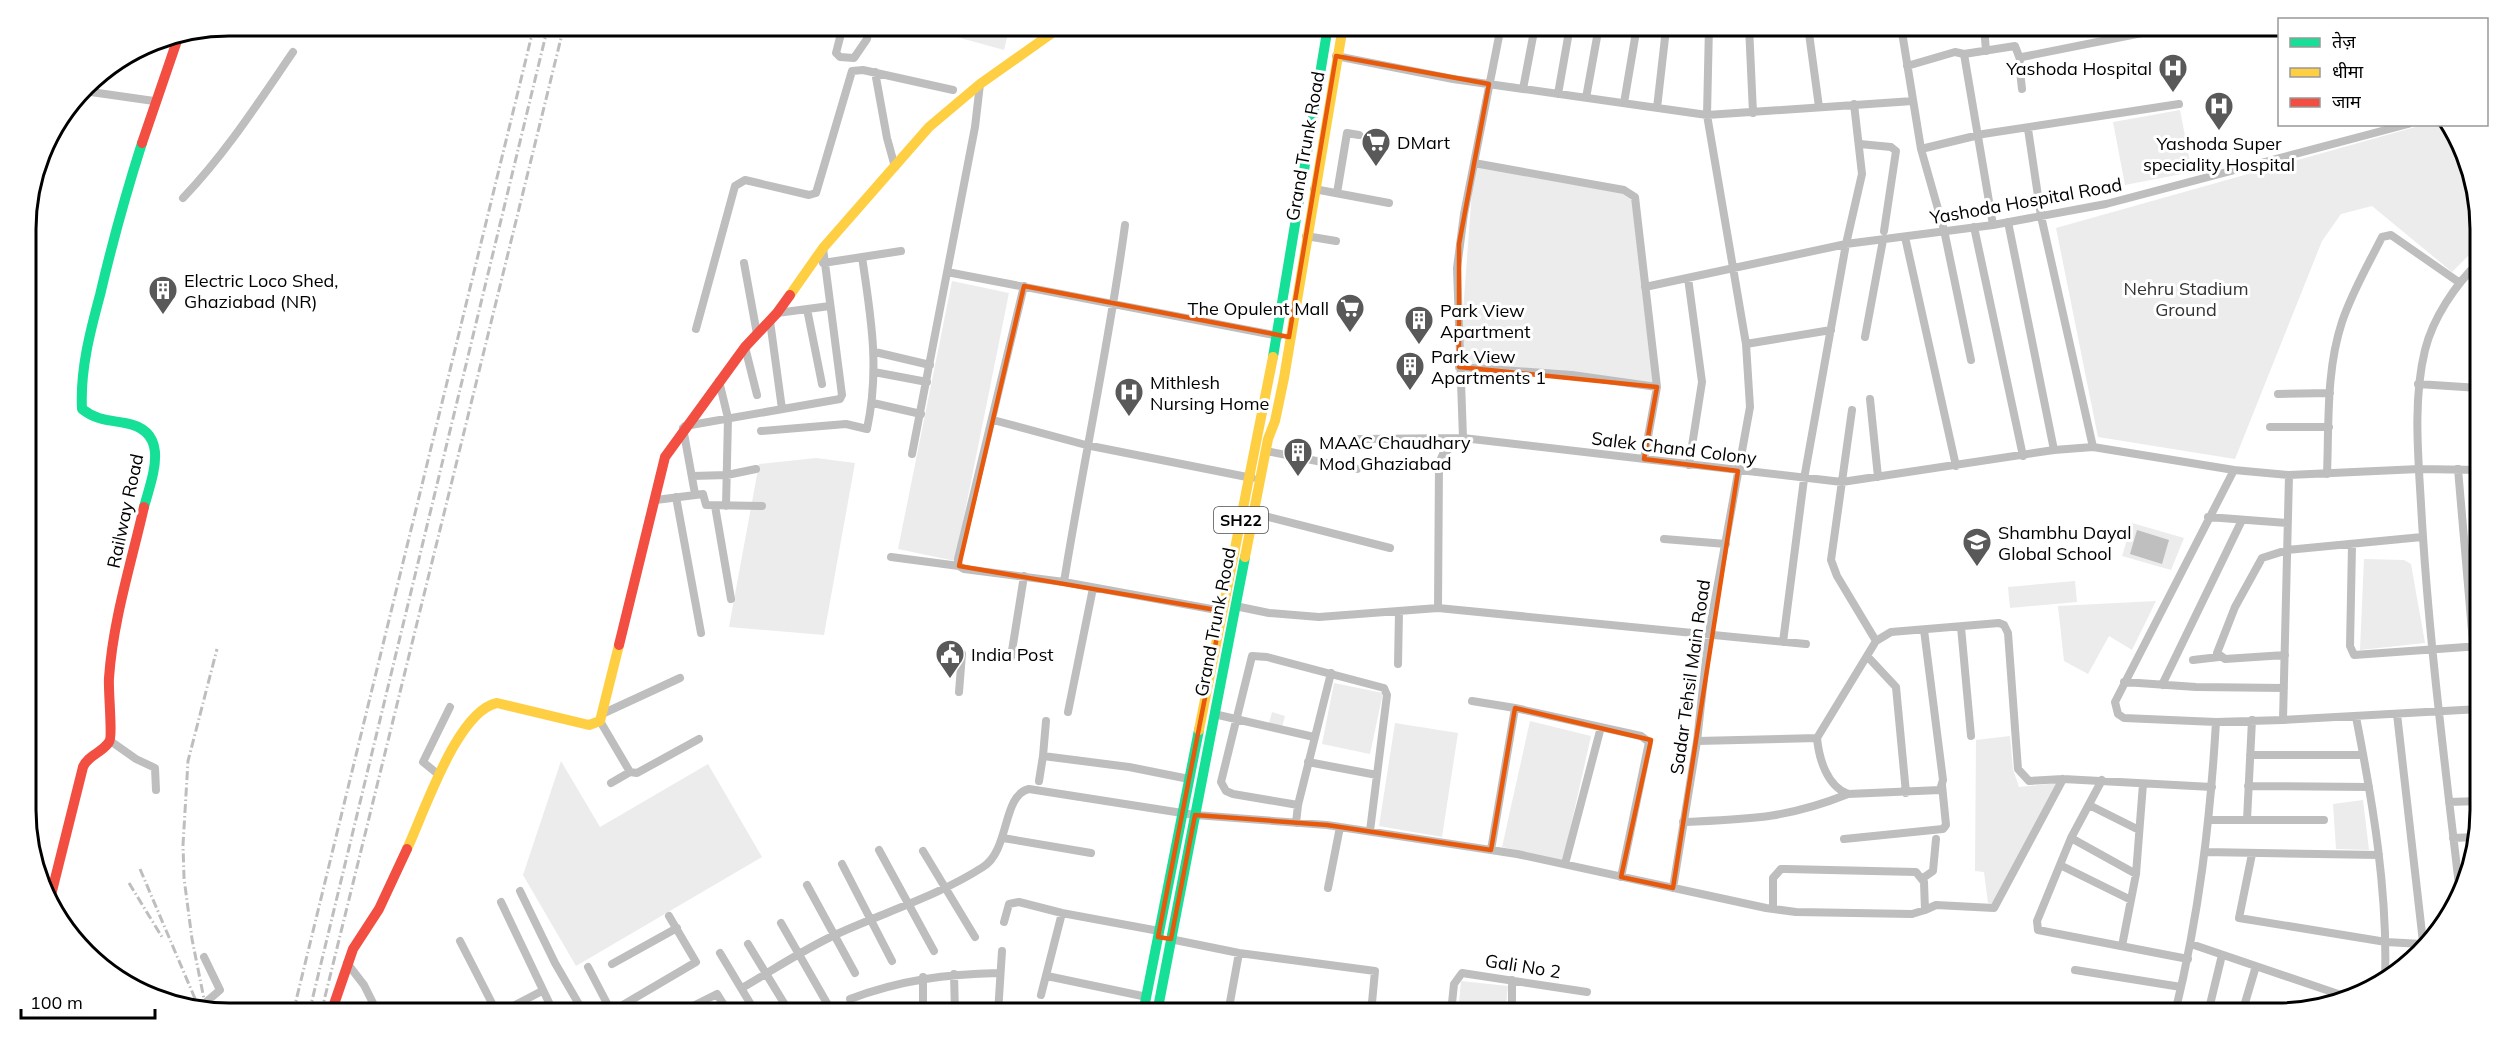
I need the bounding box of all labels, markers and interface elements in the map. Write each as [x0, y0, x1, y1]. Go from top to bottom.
legend [2278, 18, 2488, 126]
text: तेज़ [2332, 30, 2356, 53]
hospital icon: Yashoda Hospital [2157, 52, 2189, 94]
place label: Yashoda Hospital [2005, 57, 2152, 80]
text: धीमा [2332, 60, 2363, 83]
street label: Grand Trunk Road [1281, 69, 1329, 223]
hospital icon: Yashoda Super speciality Hospital [2203, 90, 2235, 132]
text: जाम [2332, 90, 2362, 113]
supermarket icon: DMart [1360, 126, 1392, 168]
place label: DMart [1397, 131, 1450, 154]
place label: Yashoda Super speciality Hospital [2143, 132, 2295, 176]
street label: Yashoda Hospital Road [1927, 173, 2124, 229]
place label: Electric Loco Shed, Ghaziabad (NR) [184, 269, 338, 313]
building icon: Electric Loco Shed, Ghaziabad (NR) [147, 274, 179, 316]
park label: Nehru Stadium Ground [2124, 277, 2248, 321]
supermarket icon: The Opulent Mall [1334, 292, 1366, 334]
place label: The Opulent Mall [1188, 297, 1329, 320]
place label: Park View Apartment [1440, 299, 1531, 343]
building icon: Park View Apartment [1403, 304, 1435, 346]
place label: Park View Apartments 1 [1431, 345, 1546, 389]
building icon: Park View Apartments 1 [1394, 350, 1426, 392]
place label: Mithlesh Nursing Home [1150, 371, 1269, 415]
hospital icon: Mithlesh Nursing Home [1113, 376, 1145, 418]
street label: Salek Chand Colony [1590, 426, 1758, 470]
place label: MAAC Chaudhary Mod Ghaziabad [1319, 431, 1471, 475]
building icon: MAAC Chaudhary Mod Ghaziabad [1282, 436, 1314, 478]
street label: Railway Road [102, 452, 148, 570]
road number: SH22 [1214, 507, 1268, 533]
place label: Shambhu Dayal Global School [1998, 521, 2131, 565]
school or university icon: Shambhu Dayal Global School [1961, 526, 1993, 568]
street label: Grand Trunk Road [1189, 545, 1241, 699]
street label: Sadar Tehsil Main Road [1665, 578, 1715, 776]
public building icon: India Post [934, 638, 966, 680]
place label: India Post [971, 643, 1054, 666]
street label: Gali No 2 [1483, 949, 1563, 983]
scale bar [21, 982, 154, 1020]
text: 100 m [30, 991, 83, 1014]

